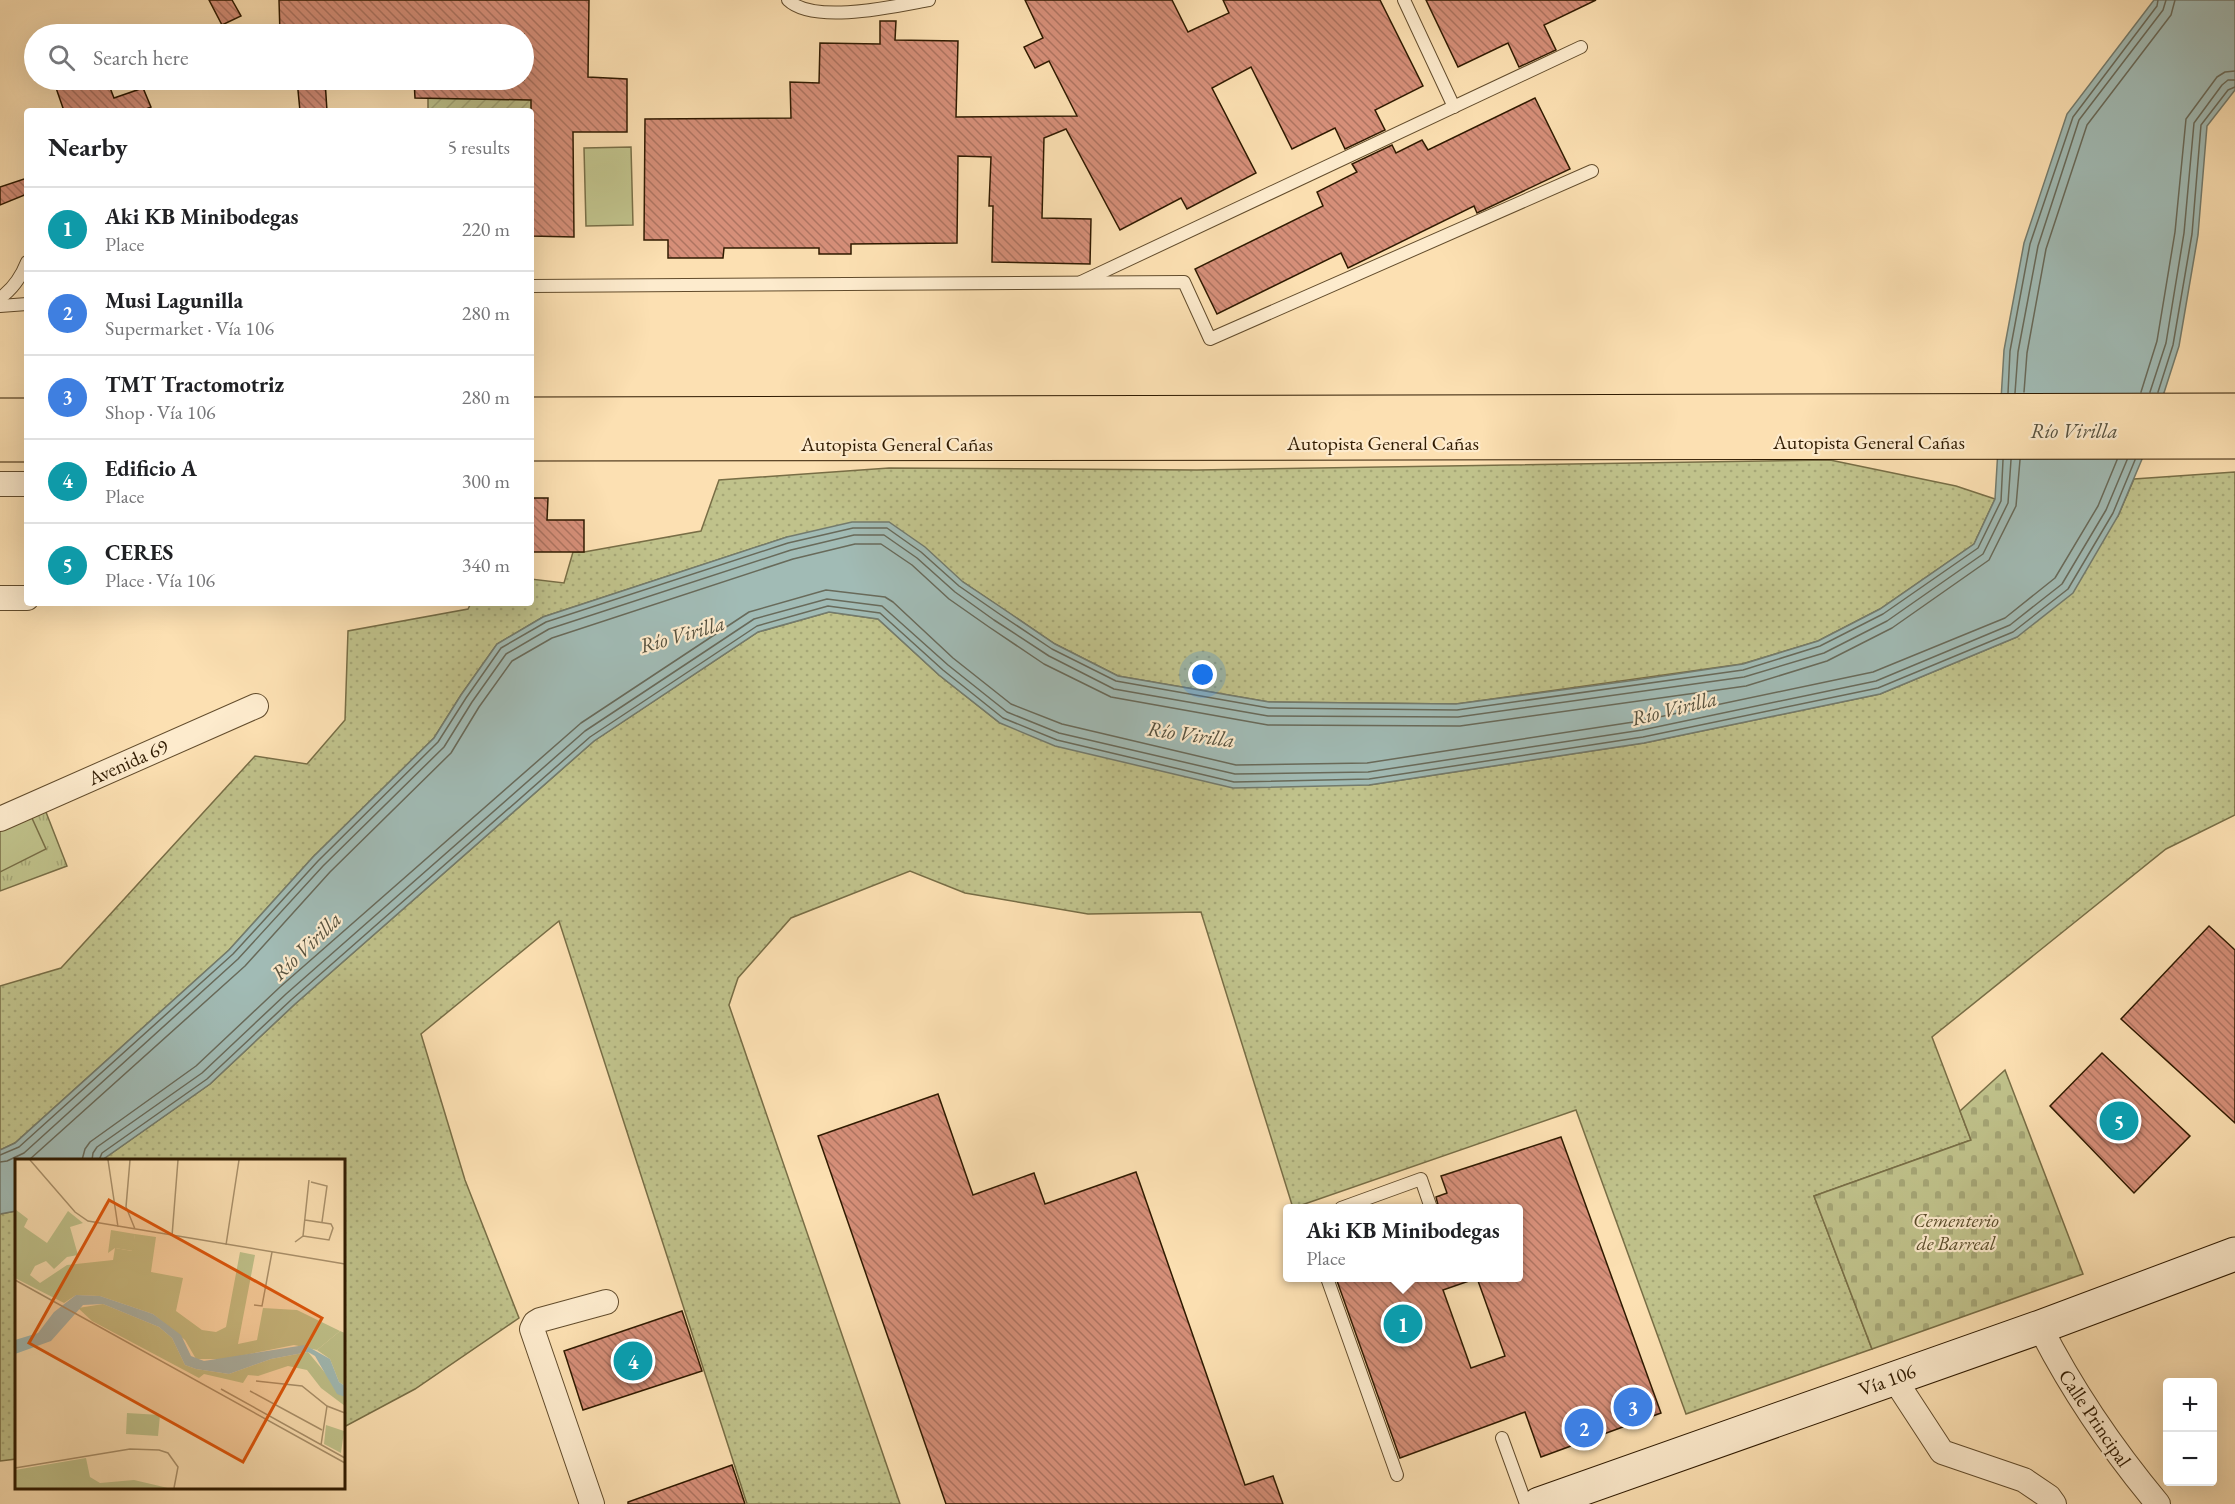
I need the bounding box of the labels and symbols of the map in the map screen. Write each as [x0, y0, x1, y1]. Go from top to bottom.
water label: Río Virilla [2030, 417, 2118, 444]
street label: Autopista General Cañas [1772, 429, 1965, 455]
street label: Autopista General Cañas [1286, 430, 1479, 456]
street label: Autopista General Cañas [800, 431, 993, 457]
water label: Río Virilla [636, 609, 728, 659]
your location [1188, 660, 1217, 689]
water label: Río Virilla [1628, 684, 1720, 732]
water label: Río Virilla [1146, 715, 1236, 753]
street label: Avenida 69 [83, 733, 173, 792]
water label: Río Virilla [265, 906, 347, 986]
pin: 5 [2100, 1098, 2138, 1144]
inset map [15, 1159, 345, 1489]
park label: Cementerio de Barreal [1913, 1207, 1999, 1256]
pin: 1 [1384, 1302, 1422, 1346]
pin: 4 [614, 1338, 652, 1384]
street label: Vía 106 [1855, 1358, 1919, 1402]
street label: Calle Principal [2053, 1364, 2137, 1472]
pin: 3 [1614, 1384, 1652, 1430]
pin: 2 [1564, 1406, 1604, 1450]

